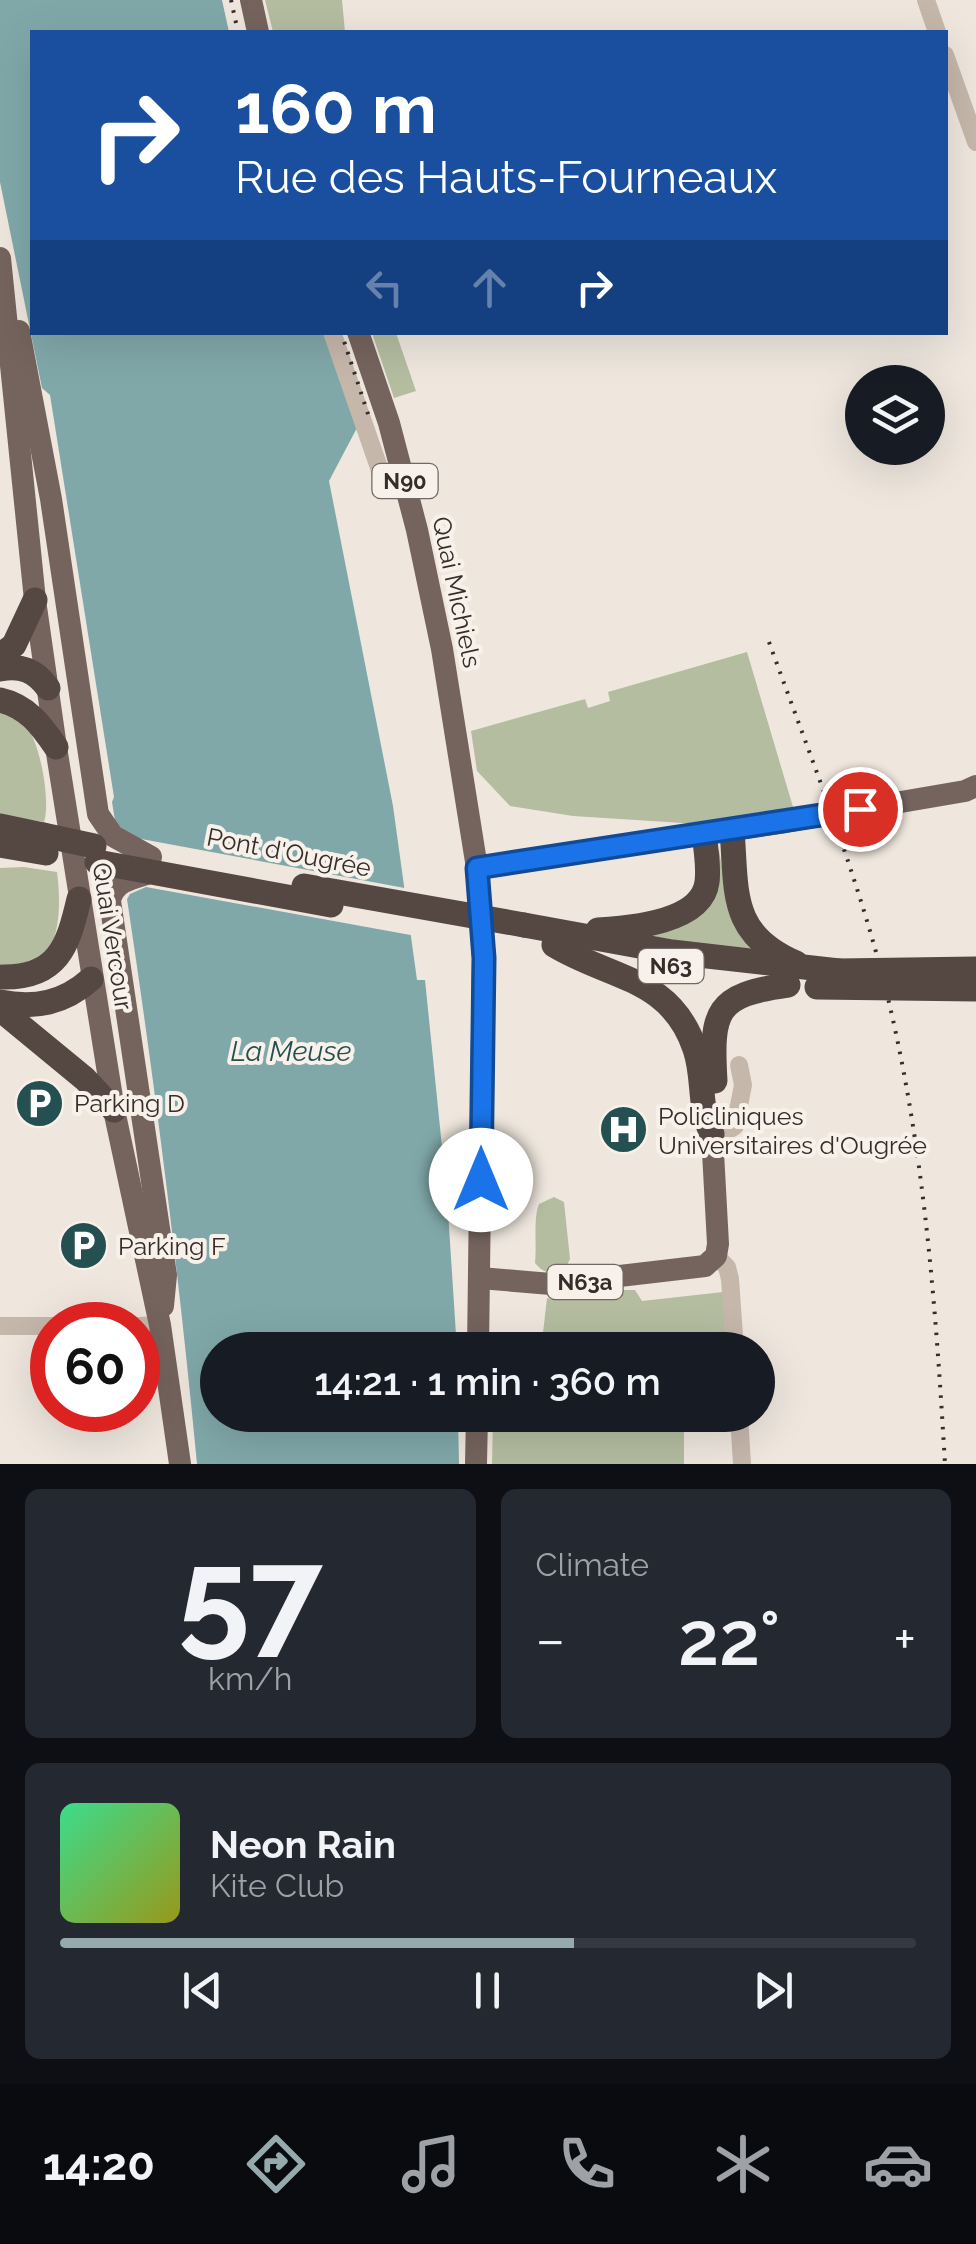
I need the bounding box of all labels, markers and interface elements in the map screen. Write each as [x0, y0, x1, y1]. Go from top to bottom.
text: 160 m [235, 67, 437, 149]
icon: right [70, 70, 200, 200]
text: Rue des Hauts-Fourneaux [235, 151, 777, 204]
icon: left [357, 260, 412, 315]
icon: ahead [462, 260, 517, 315]
icon: right [567, 260, 622, 315]
map controls [845, 365, 945, 465]
button: layers [845, 365, 945, 465]
road number: N90 [372, 464, 438, 498]
street label: Quai Michiels [426, 514, 488, 670]
pin [818, 767, 903, 852]
icon: arrive [833, 782, 888, 837]
street label: Pont d'Ougrée [204, 821, 374, 883]
street label: Quai Vercour [87, 860, 139, 1012]
road number: N63 [638, 949, 704, 983]
water label: La Meuse [231, 1035, 351, 1068]
parking icon: Parking D [13, 1077, 65, 1129]
place label: Parking D [74, 1088, 185, 1118]
place label: Policliniques Universitaires d'Ougrée [658, 1101, 927, 1160]
hospital icon: Policliniques Universitaires d'Ougrée [597, 1104, 649, 1156]
position arrow [429, 1128, 533, 1232]
parking icon: Parking F [57, 1220, 109, 1272]
place label: Parking F [118, 1231, 226, 1261]
road number: N63a [548, 1265, 622, 1299]
speed limit sign: 60 [30, 1302, 160, 1432]
text: 14:21 · 1 min · 360 m [314, 1359, 661, 1404]
text: 57 [178, 1519, 323, 1671]
text: Climate [536, 1546, 649, 1583]
text: 22° [678, 1594, 780, 1683]
text: − [536, 1607, 565, 1672]
text: + [893, 1607, 916, 1672]
text: km/h [208, 1660, 292, 1697]
text: Neon Rain [210, 1822, 396, 1867]
text: Kite Club [210, 1867, 344, 1904]
icon: previous [175, 1963, 230, 2018]
icon: pause [460, 1963, 515, 2018]
icon: next [746, 1963, 801, 2018]
icon: directions [241, 2129, 311, 2199]
icon: music [396, 2129, 466, 2199]
icon: phone [552, 2129, 622, 2199]
icon: climate [708, 2129, 778, 2199]
icon: car [863, 2129, 933, 2199]
text: 14:20 [43, 2138, 155, 2191]

